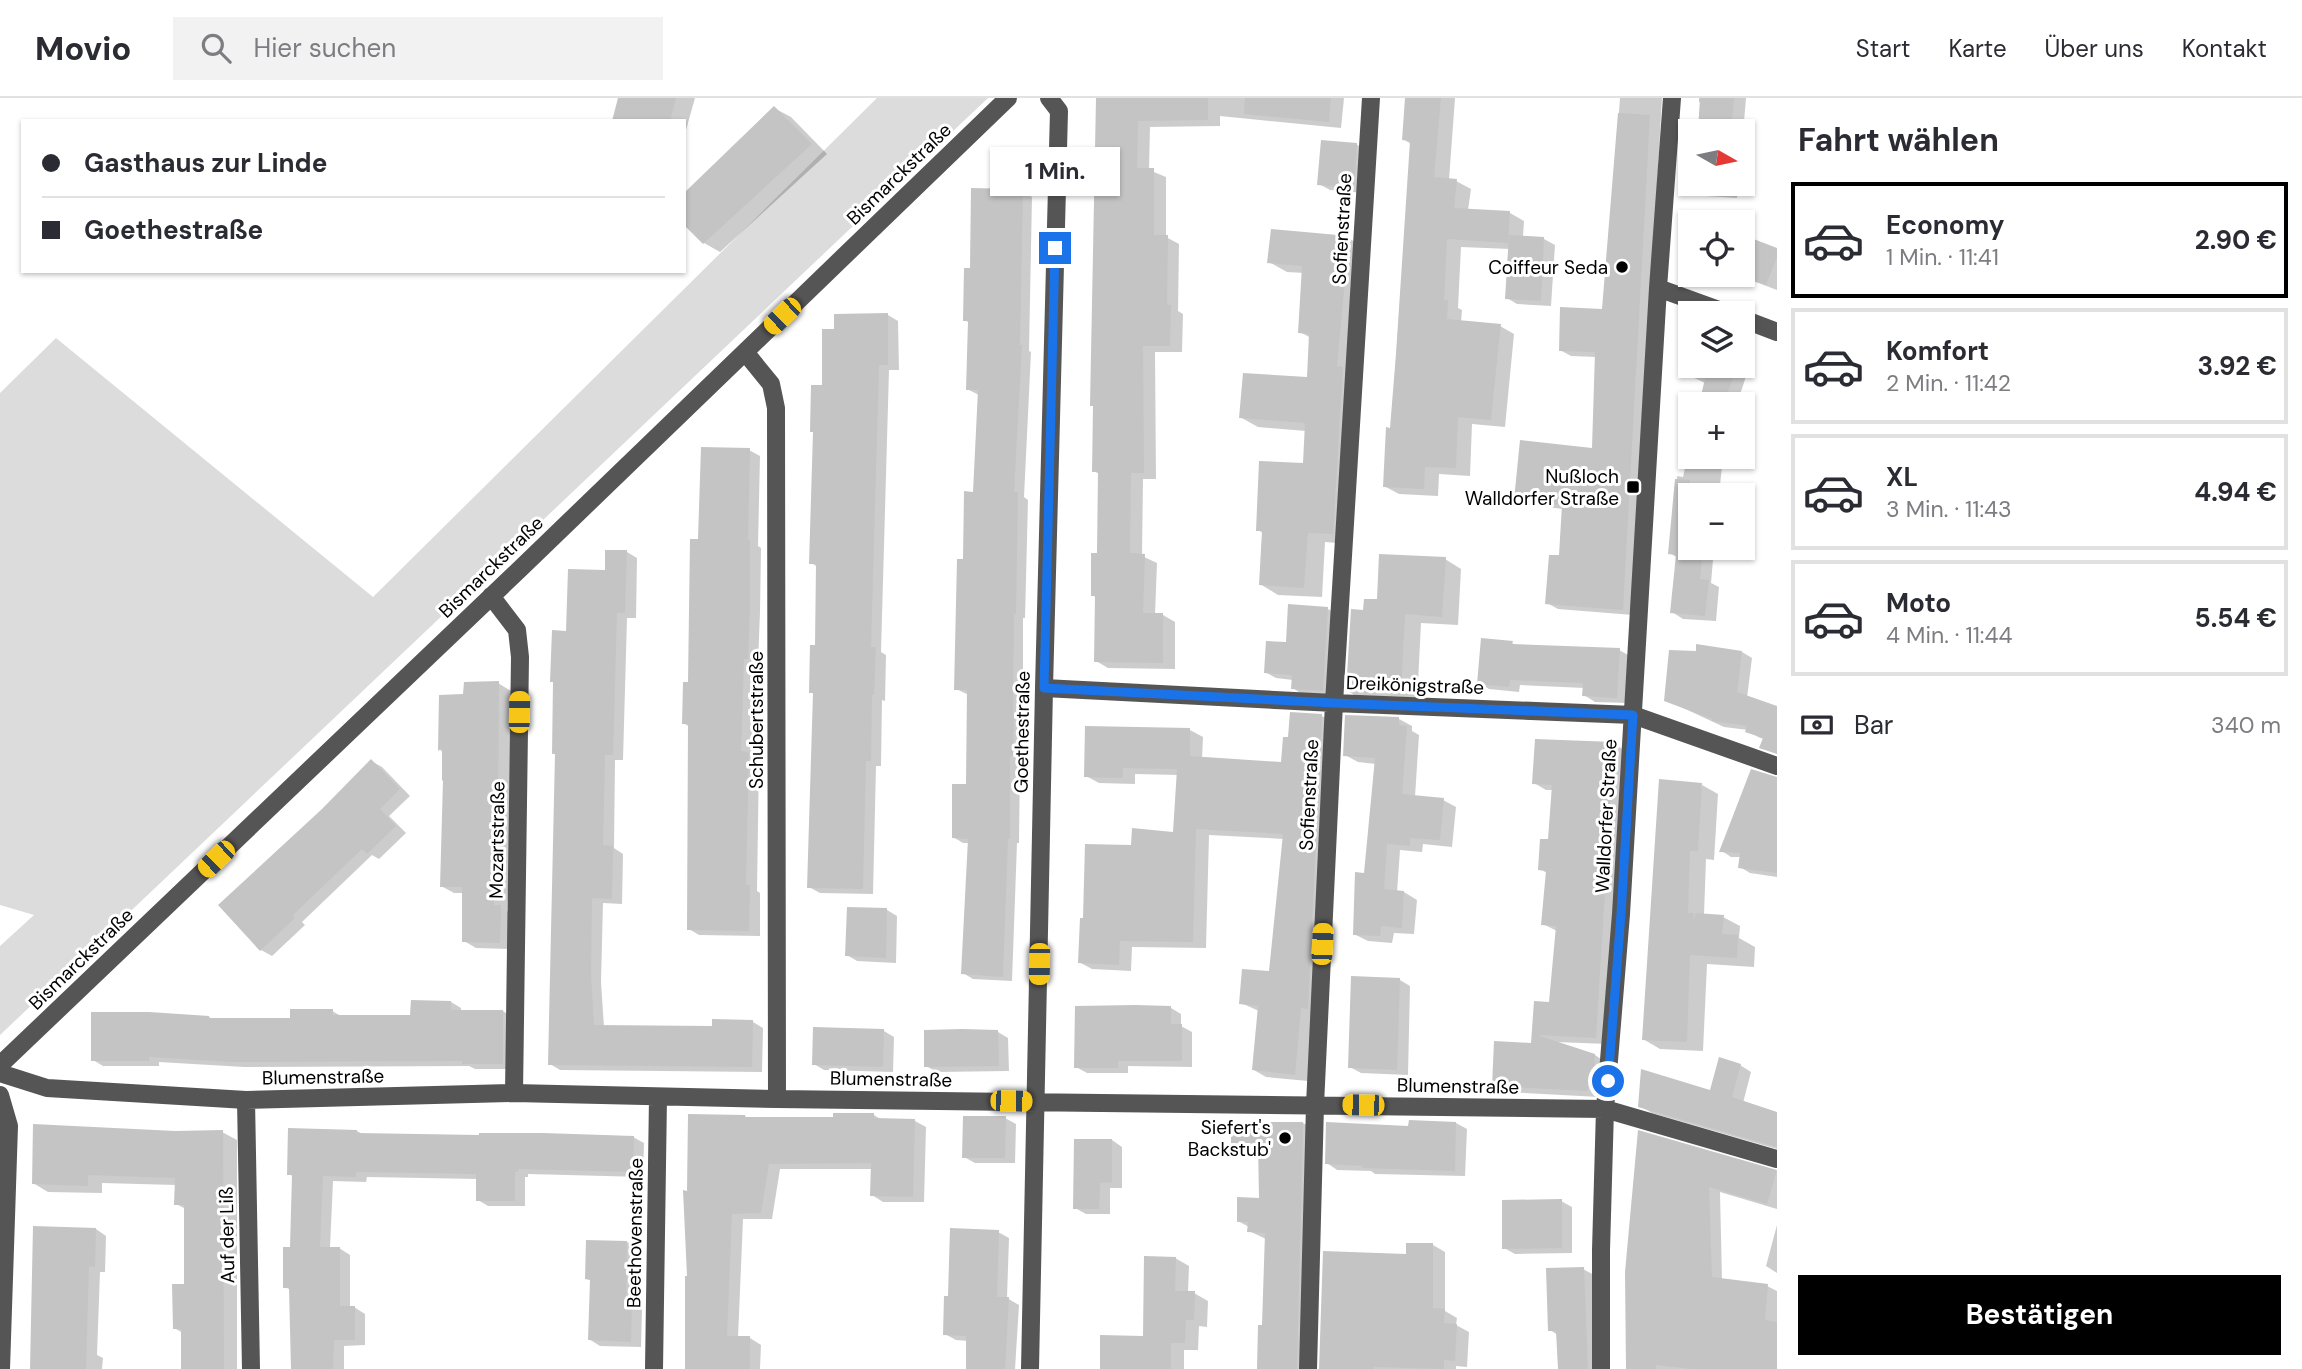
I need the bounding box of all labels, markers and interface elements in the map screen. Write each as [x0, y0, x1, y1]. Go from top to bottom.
search box [173, 17, 663, 80]
text: Movio [35, 27, 131, 70]
icon: search [197, 29, 235, 67]
text: Hier suchen [253, 31, 396, 65]
text: Start [1856, 33, 1910, 64]
text: Karte [1948, 33, 2007, 64]
text: Über uns [2045, 33, 2144, 64]
text: Kontakt [2182, 33, 2267, 64]
street label: Bismarckstraße [841, 118, 957, 230]
north arrow [1678, 119, 1755, 196]
map controls [1678, 119, 1755, 560]
text: Fahrt wählen [1798, 119, 1999, 161]
text: Gasthaus zur Linde [84, 146, 327, 180]
callout: 1 Min. [990, 146, 1120, 195]
text: 1 Min. [1025, 156, 1085, 186]
street label: Sofienstraße [1327, 173, 1357, 285]
text: Economy [1886, 208, 2004, 242]
icon: car [1802, 209, 1865, 272]
button: locate [1678, 210, 1755, 287]
text: Goethestraße [84, 213, 263, 247]
text: 2.90 € [2195, 223, 2277, 257]
route end [1039, 232, 1071, 264]
text: 1 Min. · 11:41 [1886, 242, 1999, 272]
place label: Coiffeur Seda [1488, 255, 1608, 280]
marker: Coiffeur Seda [1614, 259, 1630, 275]
car [760, 294, 805, 338]
button: layers [1678, 301, 1755, 378]
text: Komfort [1886, 334, 1989, 368]
icon: car [1802, 335, 1865, 398]
text: 3.92 € [2198, 349, 2277, 383]
text: 2 Min. · 11:42 [1886, 368, 2011, 398]
button: + [1678, 392, 1755, 469]
text: XL [1886, 460, 1918, 494]
icon: car [1802, 461, 1865, 524]
place label: Nußloch Walldorfer Straße [1465, 464, 1619, 511]
text: 4.94 € [2194, 475, 2277, 509]
marker: Nußloch Walldorfer Straße [1625, 479, 1641, 495]
button: − [1678, 483, 1755, 560]
text: 3 Min. · 11:43 [1886, 494, 2012, 524]
street label: Bismarckstraße [433, 511, 549, 623]
text: Moto [1886, 586, 1951, 620]
icon: car [1802, 587, 1865, 650]
text: 5.54 € [2195, 601, 2277, 635]
text: 4 Min. · 11:44 [1886, 620, 2012, 650]
street label: Schubertstraße [744, 651, 769, 789]
street label: Dreikönigstraße [1345, 670, 1485, 700]
street label: Goethestraße [1008, 671, 1036, 793]
car [509, 691, 530, 733]
icon: cash [1798, 706, 1836, 744]
text: Bar [1854, 708, 1893, 742]
text: 340 m [2211, 710, 2281, 740]
street label: Walldorfer Straße [1589, 738, 1623, 894]
street label: Sofienstraße [1294, 739, 1324, 851]
street label: Mozartstraße [483, 781, 511, 899]
car [194, 837, 239, 881]
street label: Bismarckstraße [23, 903, 139, 1015]
car [1311, 922, 1334, 966]
car [1029, 943, 1050, 985]
street label: Blumenstraße [262, 1063, 384, 1091]
street label: Blumenstraße [830, 1065, 952, 1093]
route start [1592, 1065, 1624, 1097]
street label: Blumenstraße [1397, 1072, 1519, 1100]
car [990, 1090, 1033, 1112]
car [1342, 1094, 1385, 1116]
place label: Siefert's Backstub' [1188, 1115, 1271, 1162]
marker: Siefert's Backstub' [1277, 1130, 1293, 1146]
street label: Beethovenstraße [621, 1158, 649, 1308]
street label: Auf der Liß [214, 1186, 240, 1284]
button: Bestätigen [1798, 1275, 2281, 1355]

